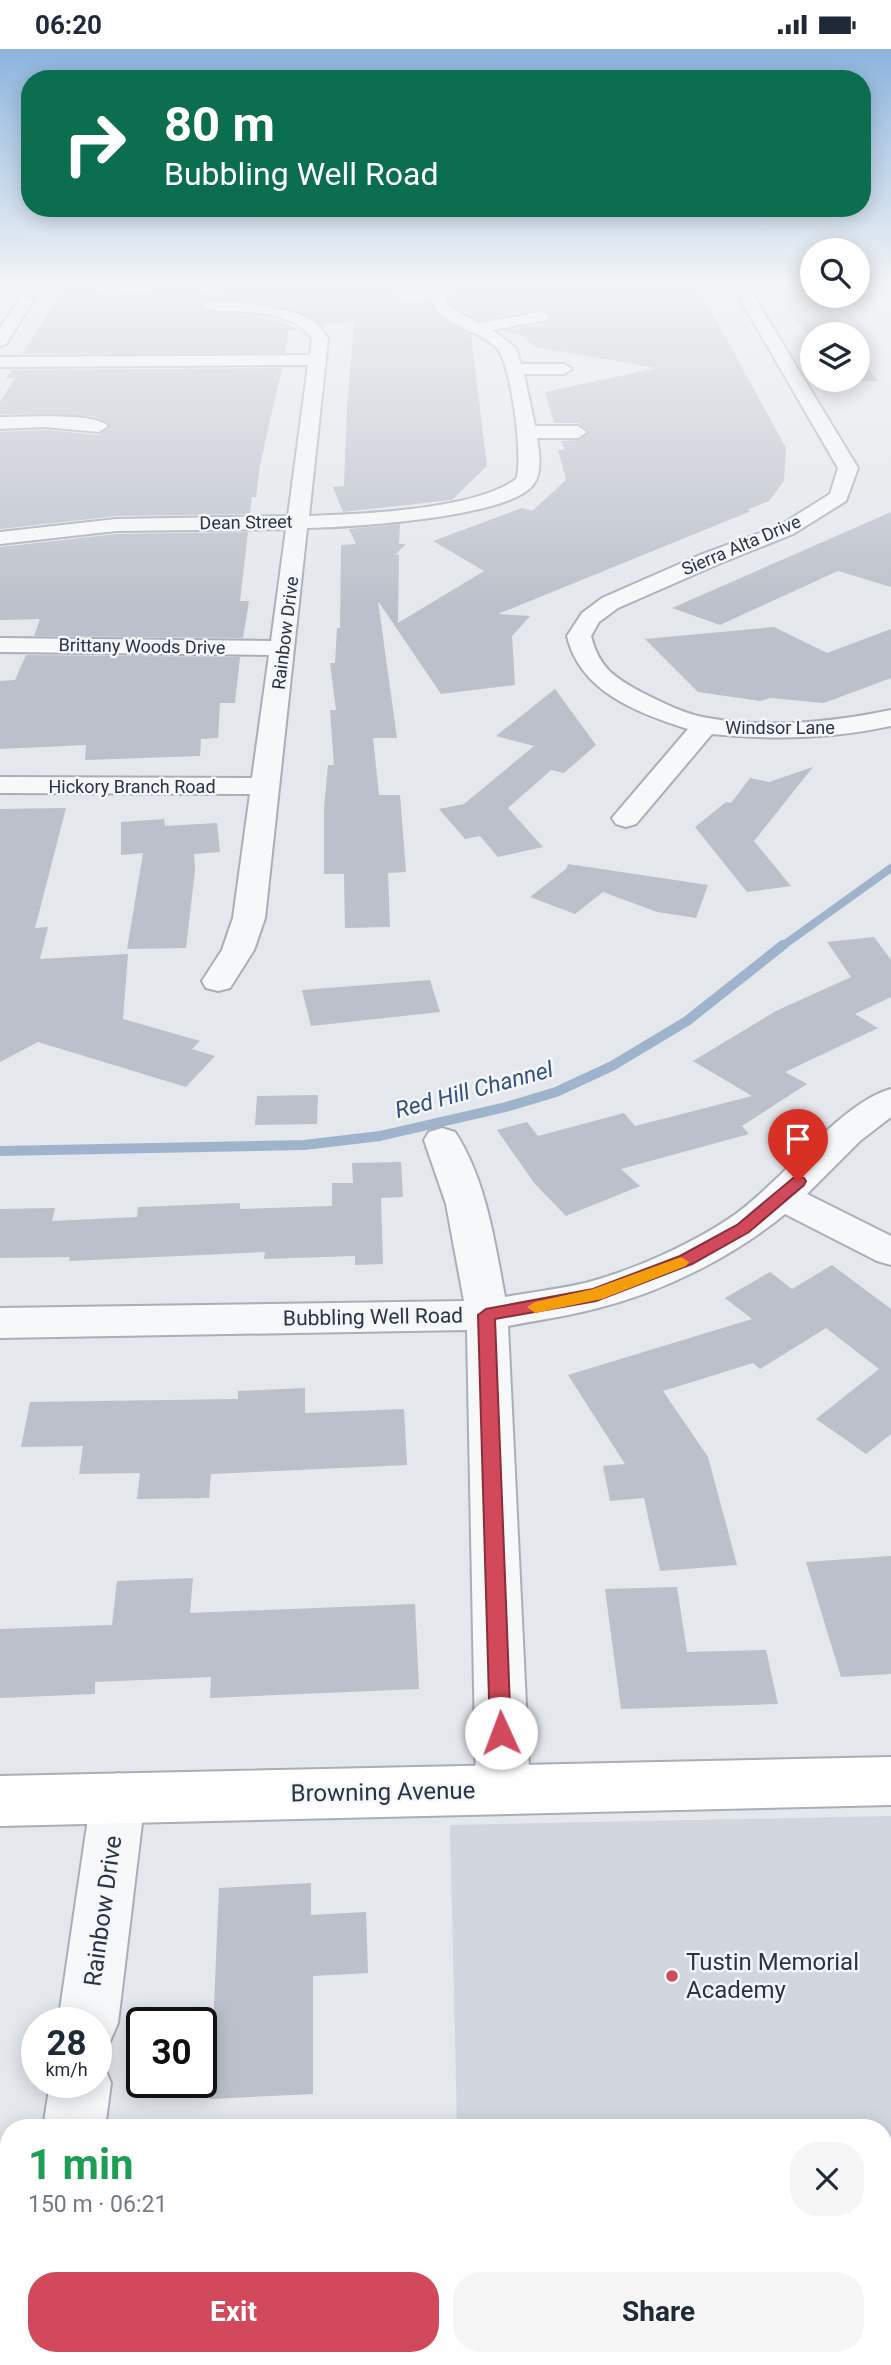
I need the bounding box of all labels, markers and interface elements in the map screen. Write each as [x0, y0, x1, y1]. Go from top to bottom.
text: 06:20 [35, 10, 102, 40]
text: 80 m [164, 96, 275, 153]
icon: right [49, 98, 140, 189]
text: Bubbling Well Road [164, 155, 438, 193]
map controls [800, 238, 870, 392]
button: search [800, 238, 870, 308]
button: layers [800, 322, 870, 392]
street label: Sierra Alta Drive [678, 510, 804, 580]
street label: Dean Street [199, 511, 293, 533]
street label: Rainbow Drive [268, 575, 302, 691]
street label: Brittany Woods Drive [58, 634, 226, 658]
street label: Windsor Lane [725, 717, 835, 738]
street label: Hickory Branch Road [48, 776, 216, 797]
water label: Red Hill Channel [392, 1056, 557, 1124]
pin [768, 1109, 828, 1181]
icon: arrive [779, 1120, 817, 1158]
street label: Bubbling Well Road [283, 1303, 463, 1331]
position arrow [464, 1696, 538, 1770]
street label: Browning Avenue [290, 1776, 476, 1808]
street label: Rainbow Drive [79, 1834, 127, 1988]
place label: Tustin Memorial Academy [686, 1948, 859, 2004]
marker: Tustin Memorial Academy [664, 1968, 680, 1984]
speed limit sign: 30 [126, 2007, 217, 2098]
text: 28 [46, 2023, 87, 2064]
text: km/h [45, 2059, 88, 2080]
text: 1 min [28, 2140, 134, 2189]
button: close [790, 2142, 864, 2216]
text: 150 m · 06:21 [28, 2191, 167, 2218]
button: Exit [28, 2272, 439, 2352]
button: Share [453, 2272, 864, 2352]

